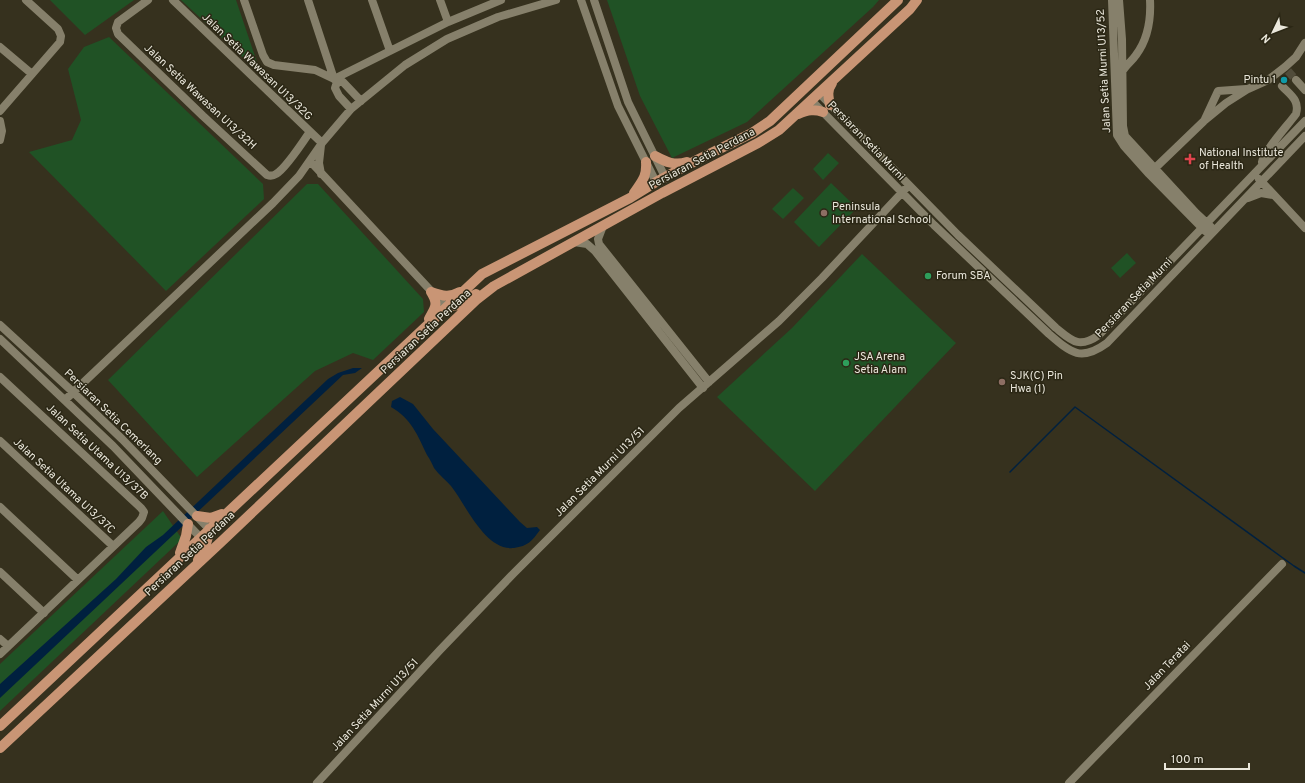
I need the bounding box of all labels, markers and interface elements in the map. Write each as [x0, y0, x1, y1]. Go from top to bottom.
street label: Jalan Setia Murni U13/52 [1094, 8, 1114, 134]
street label: Jalan Setia Wawasan U13/32G [199, 10, 315, 124]
north arrow [1253, 12, 1293, 52]
text: N [1259, 30, 1274, 46]
street label: Jalan Setia Wawasan U13/32H [141, 41, 259, 153]
place label: Pintu 1 [1243, 73, 1276, 87]
marker: Pintu 1 [1279, 75, 1289, 85]
street label: Persiaran Setia Murni [824, 98, 908, 184]
street label: Persiaran Setia Perdana [647, 125, 758, 193]
place label: National Institute of Health [1199, 146, 1284, 173]
marker: National Institute of Health [1184, 153, 1196, 165]
place label: Peninsula International School [832, 200, 931, 227]
marker: Peninsula International School [819, 208, 829, 218]
street label: Persiaran Setia Murni [1092, 255, 1176, 341]
place label: Forum SBA [936, 269, 991, 283]
marker: Forum SBA [923, 271, 933, 281]
street label: Persiaran Setia Perdana [378, 286, 474, 377]
place label: JSA Arena Setia Alam [854, 350, 906, 377]
marker: JSA Arena Setia Alam [841, 358, 851, 368]
street label: Persiaran Setia Cemerlang [61, 366, 165, 468]
place label: SJK(C) Pin Hwa (1) [1010, 369, 1063, 396]
marker: SJK(C) Pin Hwa (1) [997, 377, 1007, 387]
street label: Jalan Setia Utama U13/37B [43, 401, 151, 503]
street label: Jalan Setia Murni U13/51 [552, 424, 648, 520]
street label: Jalan Setia Utama U13/37C [10, 435, 118, 537]
street label: Persiaran Setia Perdana [142, 508, 238, 599]
street label: Jalan Teratai [1140, 639, 1194, 693]
street label: Jalan Setia Murni U13/51 [328, 656, 422, 754]
scale bar [1165, 745, 1249, 771]
text: 100 m [1171, 752, 1204, 768]

